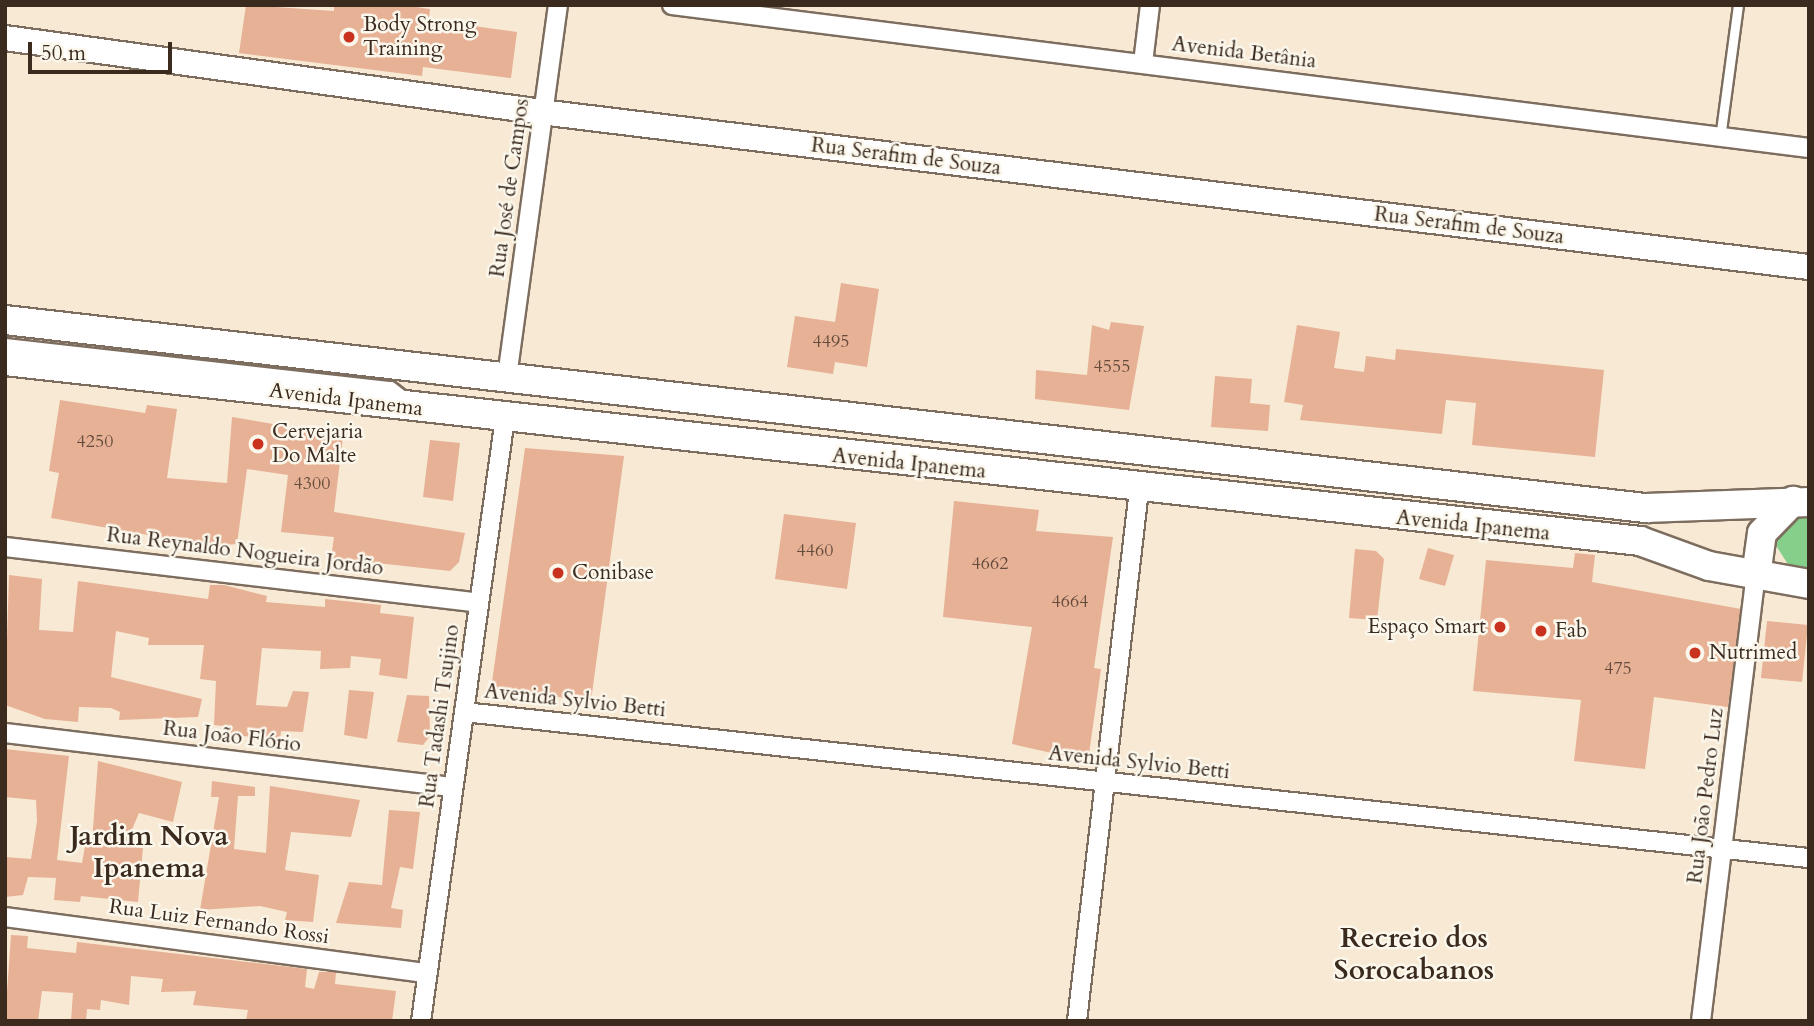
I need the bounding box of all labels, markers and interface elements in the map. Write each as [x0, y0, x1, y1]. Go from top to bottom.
place label: Body Strong Training [363, 12, 476, 62]
scale bar [32, 28, 175, 72]
marker: Body Strong Training [341, 29, 357, 45]
street label: Avenida Betânia [1170, 32, 1318, 74]
text: 50 m [41, 39, 86, 68]
street label: Rua José de Campos [485, 97, 535, 279]
street label: Rua Serafim de Souza [810, 133, 1002, 181]
street label: Rua Serafim de Souza [1373, 202, 1565, 250]
house number: 4495 [813, 331, 849, 353]
house number: 4555 [1094, 356, 1130, 378]
street label: Avenida Ipanema [268, 378, 424, 422]
place label: Cervejaria Do Malte [272, 419, 363, 469]
house number: 4250 [77, 431, 113, 453]
marker: Cervejaria Do Malte [250, 436, 266, 452]
street label: Avenida Ipanema [831, 443, 987, 485]
house number: 4300 [294, 473, 330, 495]
street label: Avenida Ipanema [1395, 505, 1551, 547]
street label: Rua Reynaldo Nogueira Jordão [105, 523, 385, 581]
house number: 4460 [797, 540, 833, 562]
house number: 4662 [972, 553, 1008, 575]
place label: Conibase [572, 560, 654, 586]
marker: Conibase [550, 565, 566, 581]
house number: 4664 [1052, 591, 1088, 613]
place label: Espaço Smart [1368, 614, 1486, 640]
place label: Fab [1555, 618, 1587, 644]
marker: Espaço Smart [1492, 619, 1508, 635]
street label: Rua Tadashi Tsujino [415, 623, 465, 809]
marker: Fab [1533, 623, 1549, 639]
place label: Nutrimed [1709, 640, 1797, 666]
marker: Nutrimed [1687, 645, 1703, 661]
house number: 475 [1604, 658, 1632, 680]
street label: Avenida Sylvio Betti [483, 679, 667, 723]
street label: Rua João Pedro Luz [1683, 707, 1729, 885]
street label: Rua João Flório [162, 716, 302, 758]
street label: Avenida Sylvio Betti [1047, 741, 1231, 785]
district label: Jardim Nova Ipanema [70, 819, 228, 885]
street label: Rua Luiz Fernando Rossi [107, 894, 331, 950]
district label: Recreio dos Sorocabanos [1334, 921, 1494, 987]

